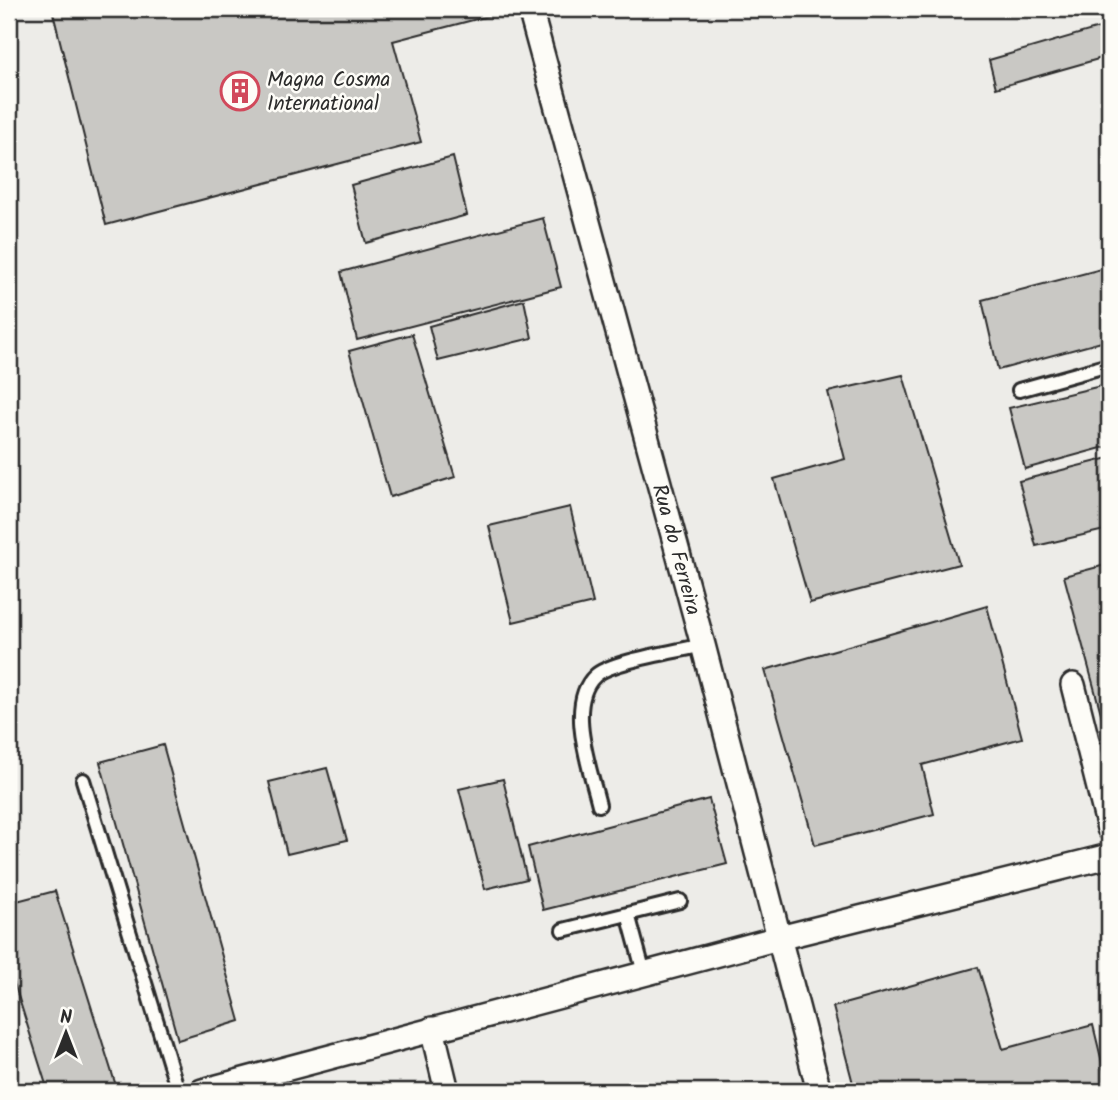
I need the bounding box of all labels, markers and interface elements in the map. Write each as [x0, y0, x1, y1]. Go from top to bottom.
place label: Magna Cosma International [267, 64, 390, 121]
building icon: Magna Cosma International [219, 70, 261, 112]
street label: Rua do Ferreira [642, 480, 709, 619]
north arrow [32, 998, 102, 1068]
text: N [60, 1003, 72, 1033]

